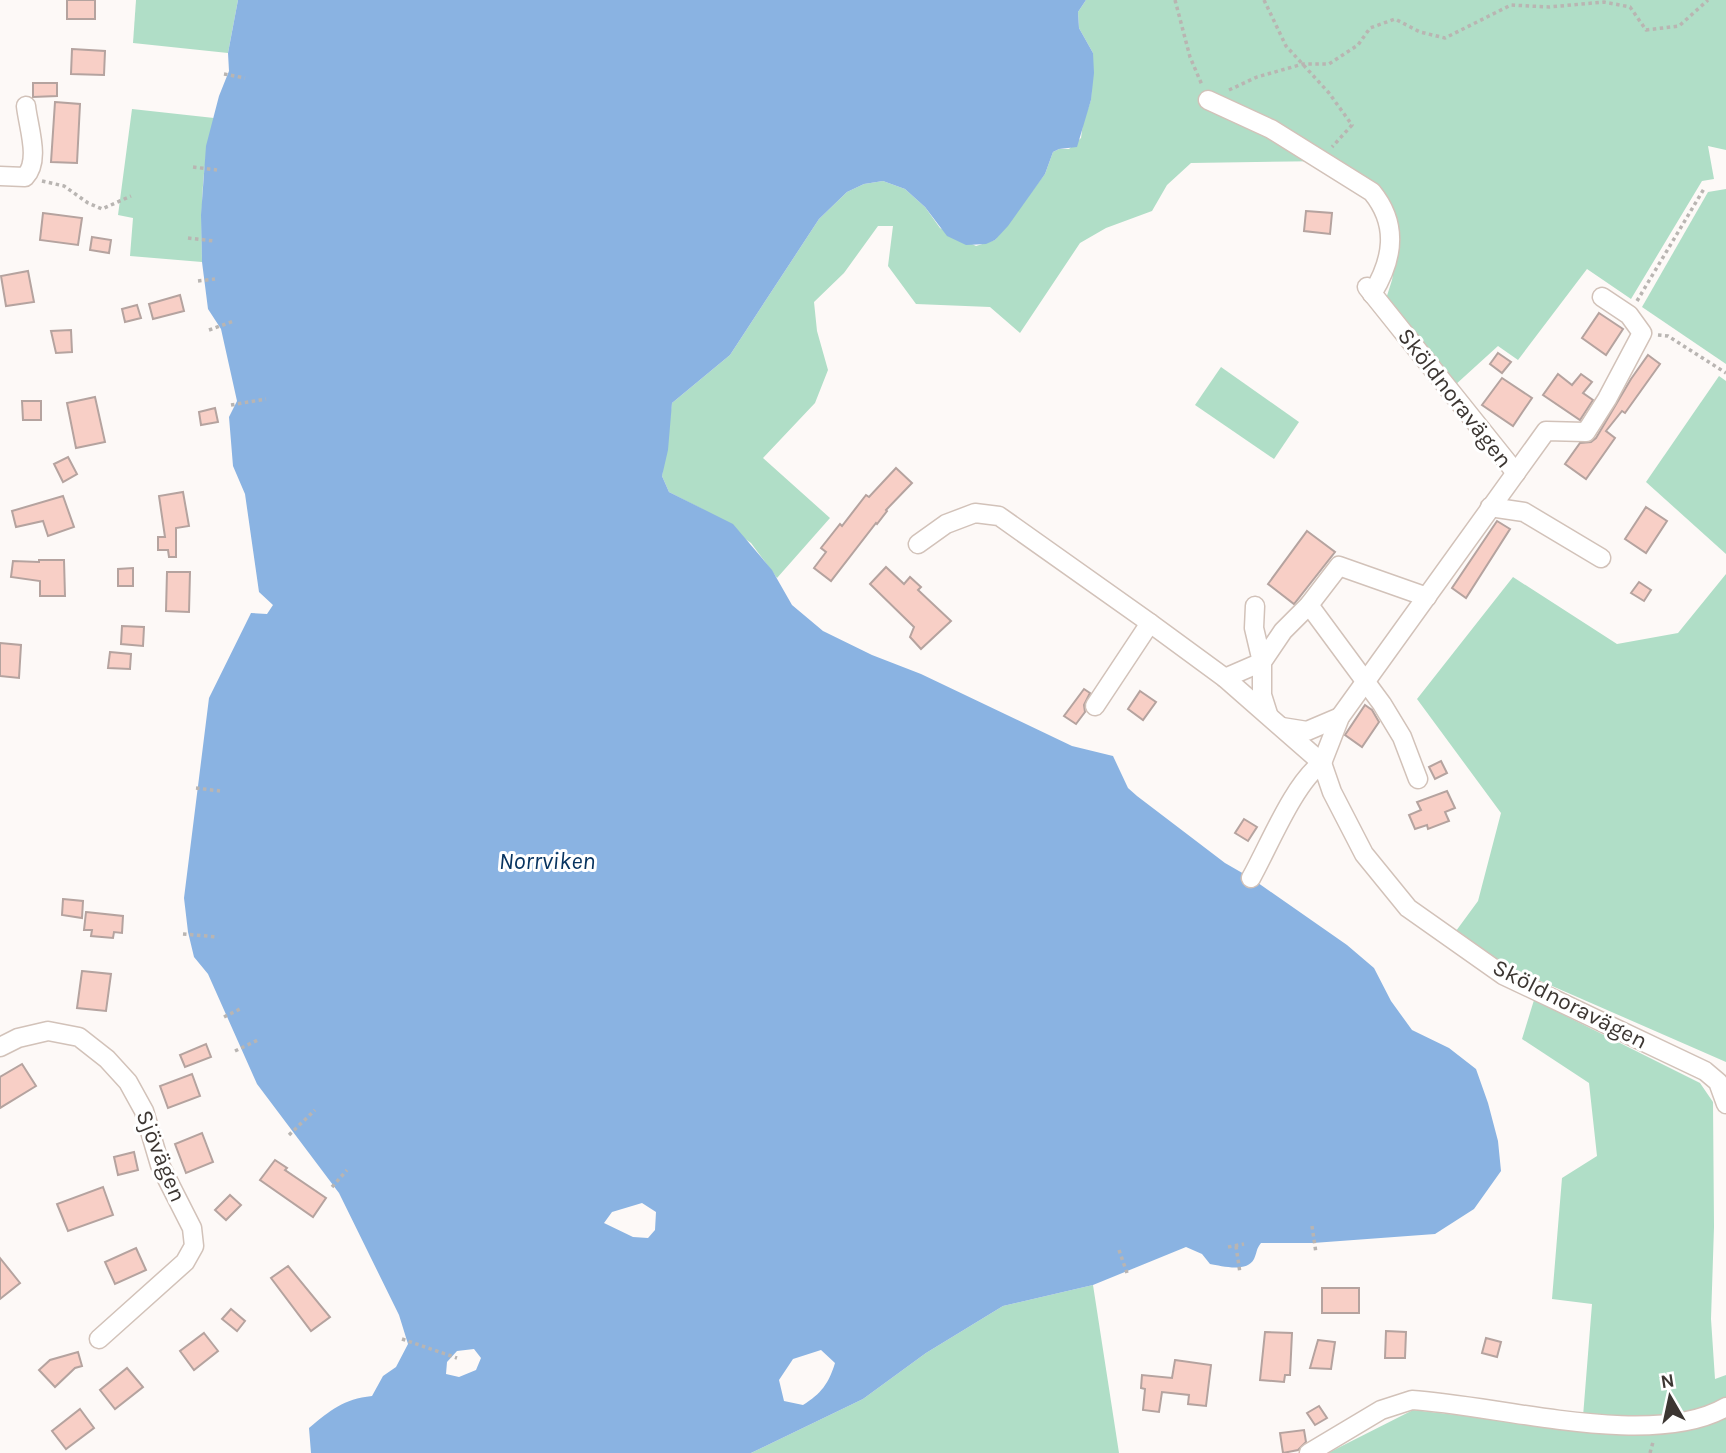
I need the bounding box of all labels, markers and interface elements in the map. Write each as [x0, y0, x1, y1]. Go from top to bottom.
street label: Sköldnoravägen [1392, 323, 1518, 473]
water label: Norrviken [499, 847, 595, 875]
street label: Sköldnoravägen [1488, 953, 1652, 1055]
street label: Sjövägen [130, 1106, 192, 1206]
north arrow [1635, 1362, 1705, 1432]
text: N [1659, 1369, 1676, 1393]

